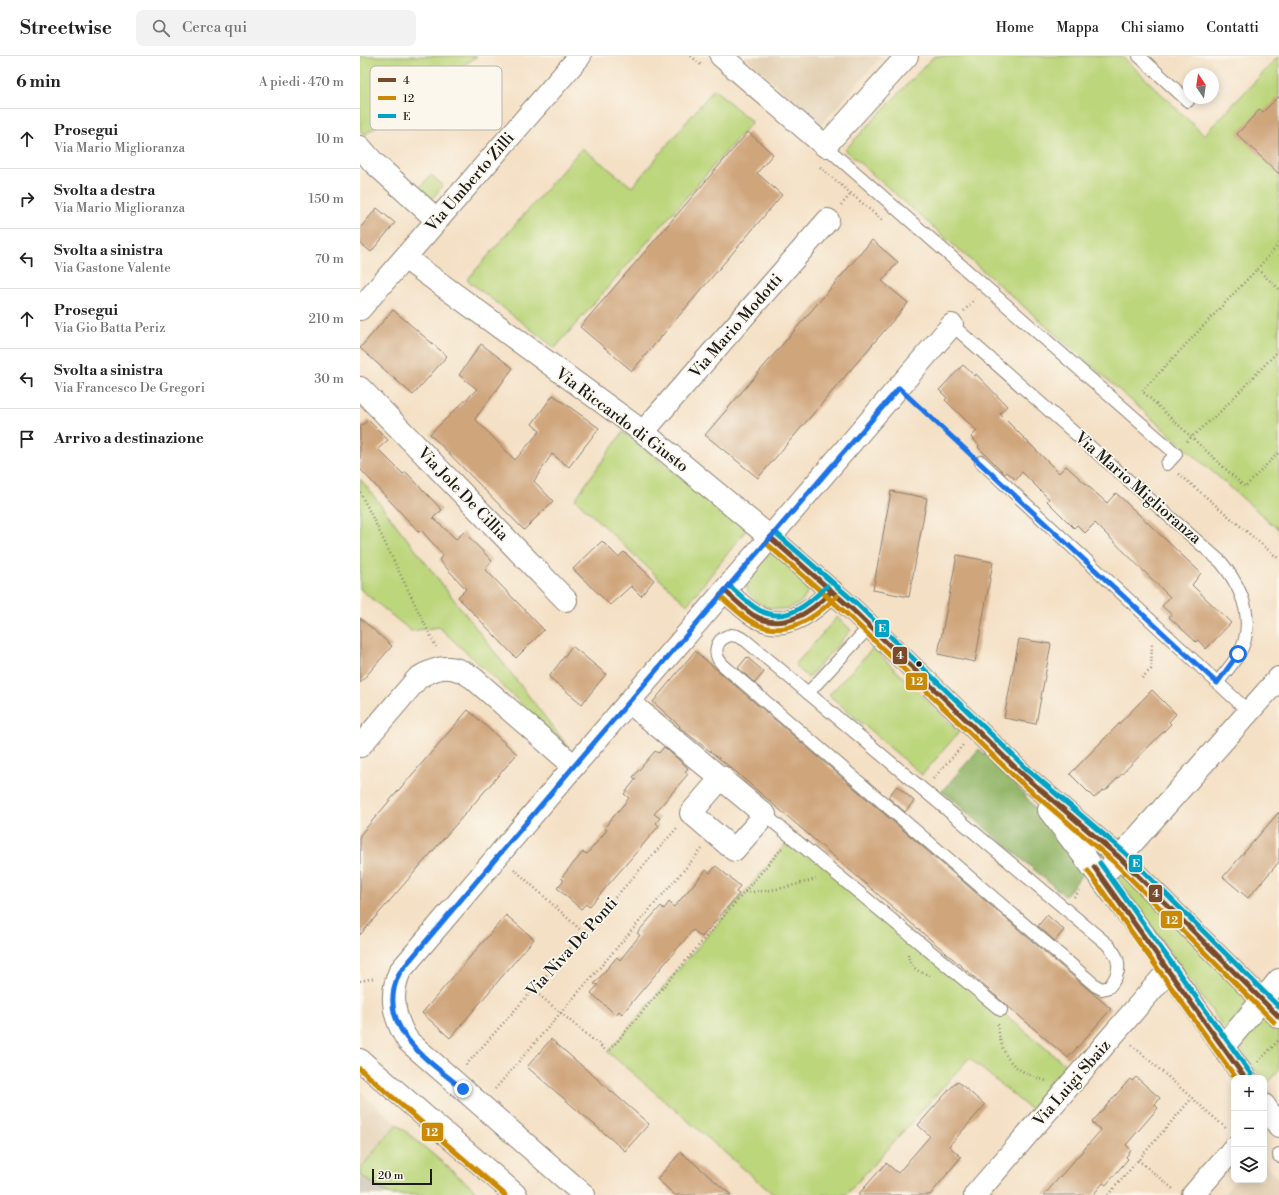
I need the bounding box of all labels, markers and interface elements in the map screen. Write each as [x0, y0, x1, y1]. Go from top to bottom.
search box [136, 10, 416, 46]
text: Streetwise [20, 16, 112, 40]
icon: search [150, 17, 172, 39]
text: Cerca qui [182, 18, 247, 37]
text: Home [996, 19, 1034, 37]
text: Mappa [1056, 19, 1099, 37]
text: Chi siamo [1121, 19, 1184, 37]
text: Contatti [1206, 19, 1259, 37]
legend [370, 66, 502, 130]
north arrow [1183, 68, 1219, 104]
text: 6 min [16, 71, 61, 93]
text: A piedi · 470 m [259, 74, 344, 90]
text: 4 [403, 74, 410, 88]
text: 12 [403, 92, 414, 106]
text: E [403, 110, 411, 124]
text: Prosegui [54, 121, 118, 140]
icon: ahead [16, 128, 38, 150]
street label: Via Umberto Zilli [421, 128, 519, 237]
text: 10 m [316, 131, 344, 147]
text: Via Mario Miglioranza [54, 140, 185, 156]
text: Svolta a destra [54, 181, 155, 200]
icon: right [16, 188, 38, 210]
text: 150 m [309, 191, 344, 207]
text: Via Mario Miglioranza [54, 200, 185, 216]
text: Svolta a sinistra [54, 241, 163, 260]
icon: left [16, 248, 38, 270]
text: 70 m [315, 251, 344, 267]
text: Via Gastone Valente [54, 260, 171, 276]
street label: Via Mario Modotti [685, 270, 787, 383]
text: Prosegui [54, 301, 118, 320]
icon: ahead [16, 308, 38, 330]
text: 210 m [309, 311, 344, 327]
text: Via Gio Batta Periz [54, 320, 165, 336]
text: Svolta a sinistra [54, 361, 163, 380]
street label: Via Riccardo di Giusto [551, 363, 692, 477]
icon: left [16, 368, 38, 390]
text: 30 m [314, 371, 344, 387]
text: Via Francesco De Gregori [54, 380, 205, 396]
street label: Via Mario Miglioranza [1070, 427, 1206, 549]
icon: arrive [16, 428, 38, 450]
text: Arrivo a destinazione [54, 429, 204, 448]
street label: Via Jole De Cillia [413, 442, 513, 546]
line badge: E [874, 619, 890, 638]
text: E [878, 622, 886, 636]
route start [1229, 645, 1247, 663]
line badge: 4 [892, 646, 908, 665]
text: 4 [896, 649, 904, 663]
unlabelled marker [914, 659, 924, 669]
line badge: 12 [905, 672, 928, 691]
text: 12 [911, 675, 923, 689]
line badge: E [1128, 854, 1143, 873]
text: E [1132, 857, 1140, 871]
line badge: 4 [1148, 884, 1163, 903]
text: 4 [1152, 887, 1160, 901]
street label: Via Niva De Ponti [521, 893, 622, 1002]
line badge: 12 [1160, 910, 1183, 929]
text: 12 [1166, 914, 1178, 928]
street label: Via Luigi Sbaiz [1028, 1036, 1115, 1131]
map controls [1231, 1075, 1267, 1183]
button: + [1231, 1075, 1267, 1111]
route end [454, 1080, 472, 1098]
button: − [1231, 1111, 1267, 1147]
line badge: 12 [421, 1122, 444, 1142]
text: 12 [426, 1126, 438, 1140]
button: layers [1231, 1147, 1267, 1183]
scale bar [372, 1167, 432, 1186]
text: 20 m [378, 1169, 403, 1183]

